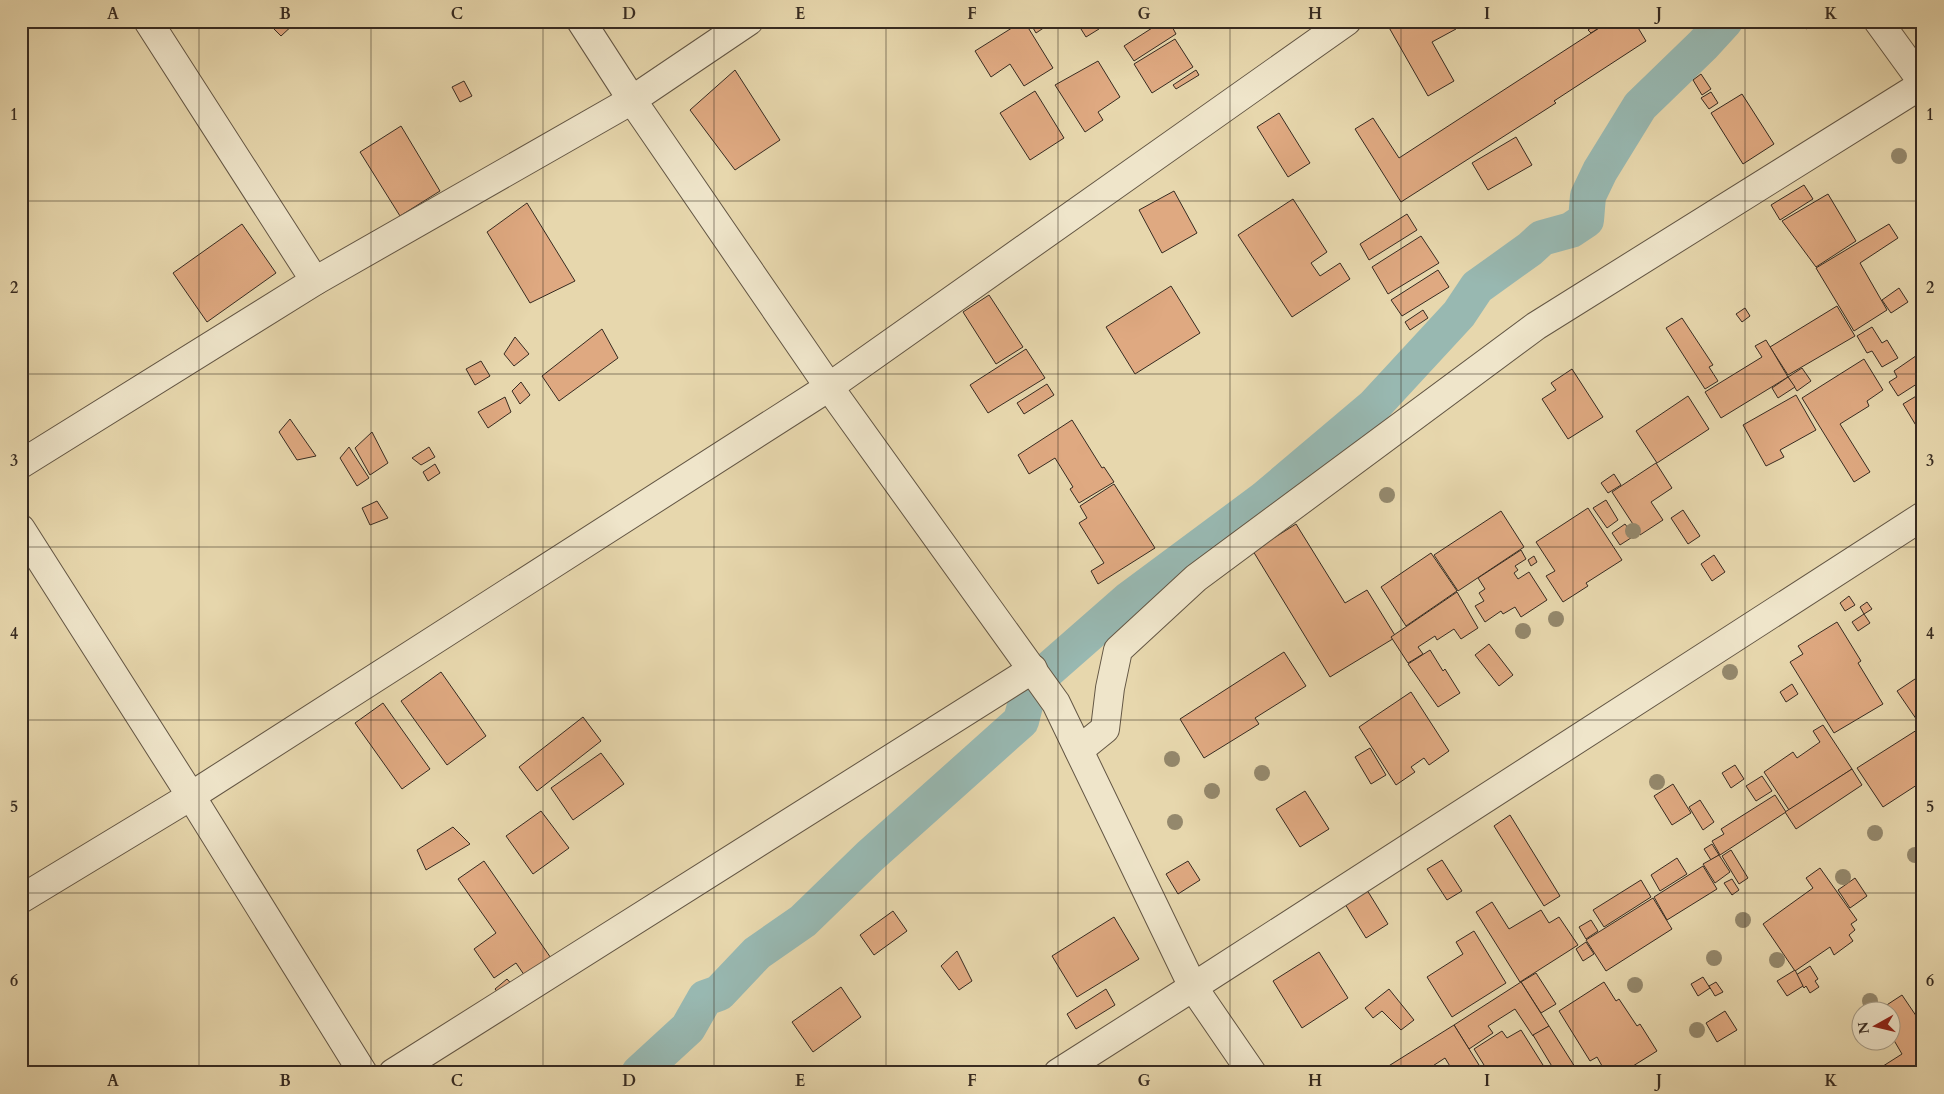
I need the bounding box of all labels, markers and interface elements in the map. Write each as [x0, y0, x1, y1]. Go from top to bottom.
text: A [107, 3, 119, 25]
text: B [279, 3, 291, 25]
text: C [451, 3, 463, 25]
text: D [622, 3, 636, 25]
text: E [795, 3, 805, 25]
text: F [967, 3, 977, 25]
text: G [1137, 3, 1151, 25]
text: H [1308, 3, 1322, 25]
text: I [1484, 3, 1490, 25]
text: J [1654, 3, 1662, 25]
text: K [1825, 3, 1838, 25]
text: 1 [10, 104, 18, 126]
text: 1 [1926, 104, 1934, 126]
text: 2 [10, 277, 18, 299]
text: 2 [1926, 277, 1934, 299]
text: 3 [10, 450, 18, 472]
text: 3 [1926, 450, 1934, 472]
text: 4 [10, 623, 18, 645]
text: 4 [1926, 623, 1934, 645]
text: 5 [10, 796, 18, 818]
text: 5 [1926, 796, 1934, 818]
text: 6 [10, 970, 18, 992]
text: 6 [1926, 970, 1934, 992]
north arrow [1852, 1002, 1902, 1052]
text: N [1853, 1020, 1874, 1035]
text: A [107, 1070, 119, 1092]
text: B [279, 1070, 291, 1092]
text: C [451, 1070, 463, 1092]
text: D [622, 1070, 636, 1092]
text: E [795, 1070, 805, 1092]
text: F [967, 1070, 977, 1092]
text: G [1137, 1070, 1151, 1092]
text: H [1308, 1070, 1322, 1092]
text: I [1484, 1070, 1490, 1092]
text: J [1654, 1070, 1662, 1092]
text: K [1825, 1070, 1838, 1092]

